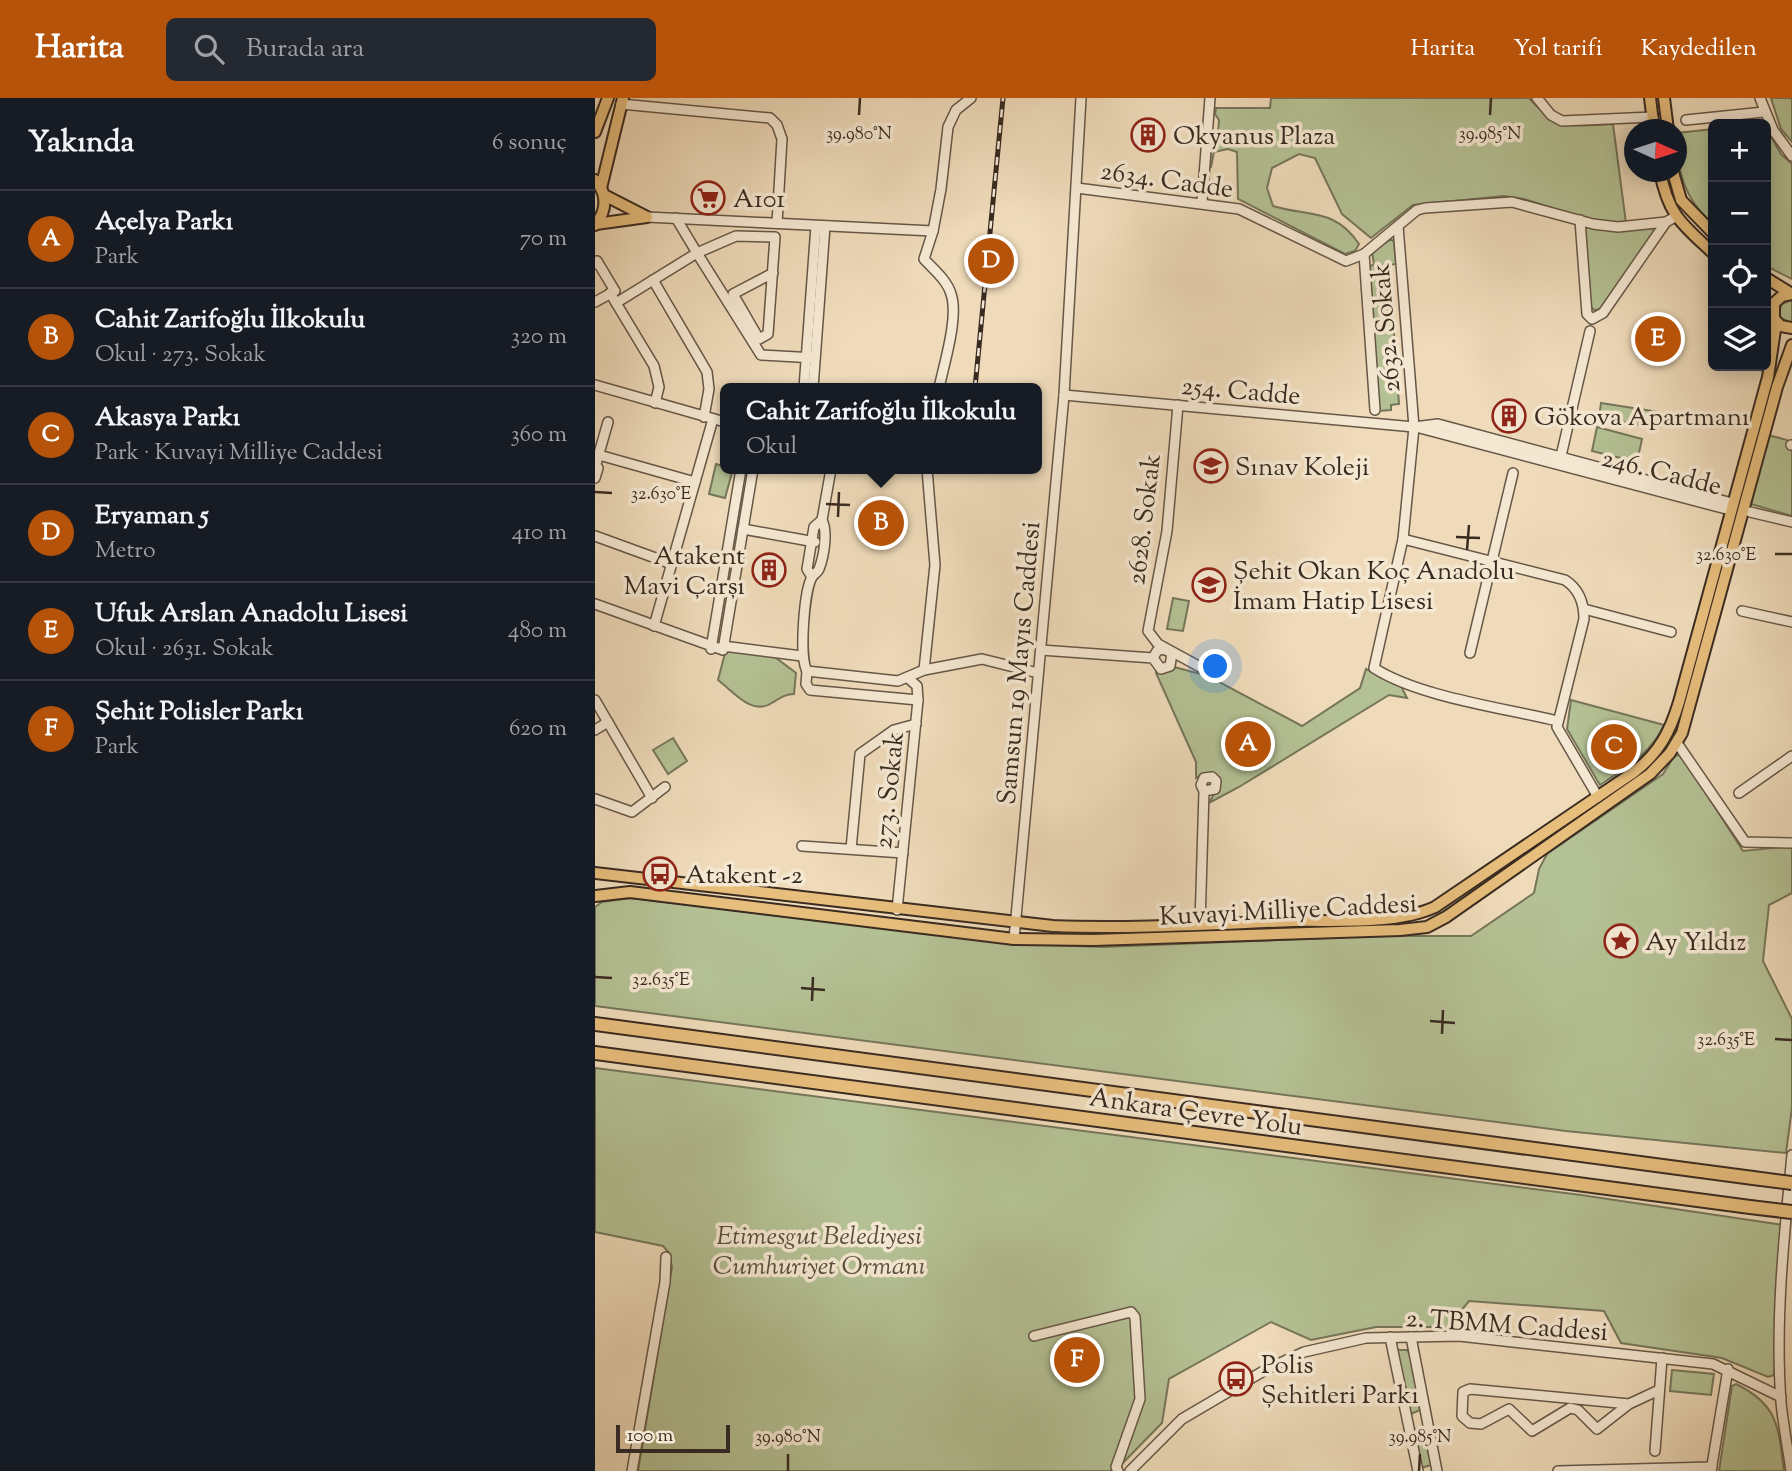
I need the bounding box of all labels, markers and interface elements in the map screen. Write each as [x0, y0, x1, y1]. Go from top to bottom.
search box [166, 18, 656, 81]
text: Harita [35, 25, 124, 73]
icon: search [190, 30, 228, 68]
text: Burada ara [246, 31, 364, 68]
text: Harita [1411, 32, 1475, 66]
text: Yol tarifi [1513, 32, 1603, 66]
text: Kaydedilen [1641, 32, 1757, 66]
building icon: Okyanus Plaza [1129, 116, 1167, 154]
place label: Okyanus Plaza [1173, 119, 1335, 156]
north arrow [1624, 119, 1687, 182]
map controls [1708, 119, 1771, 371]
button: + [1708, 119, 1771, 182]
text: Yakında [28, 122, 134, 165]
text: 39.980°N [826, 122, 892, 148]
text: 39.985°N [1459, 122, 1521, 148]
text: 6 sonuç [492, 127, 567, 160]
street label: 2634. Cadde [1098, 154, 1236, 209]
supermarket icon: A101 [689, 179, 727, 217]
place label: A101 [733, 182, 785, 219]
button: − [1708, 182, 1771, 245]
text: Açelya Parkı [95, 204, 233, 241]
text: A [42, 223, 60, 256]
text: 70 m [520, 223, 567, 256]
pin: D [968, 235, 1014, 287]
text: Park [95, 241, 139, 274]
button: locate [1708, 245, 1771, 308]
street label: 2632. Sokak [1363, 262, 1412, 394]
text: Cahit Zarifoğlu İlkokulu [95, 302, 365, 339]
button: layers [1708, 308, 1771, 371]
pin: E [1635, 313, 1681, 365]
text: B [44, 321, 58, 354]
text: 320 m [511, 321, 567, 354]
text: Okul · 273. Sokak [95, 339, 266, 372]
street label: 254. Cadde [1180, 369, 1302, 416]
popup [720, 383, 1042, 474]
text: Cahit Zarifoğlu İlkokulu [746, 394, 1016, 431]
building icon: Gökova Apartmanı [1490, 397, 1528, 435]
text: Akasya Parkı [95, 400, 240, 437]
place label: Gökova Apartmanı [1534, 400, 1749, 437]
text: C [42, 419, 60, 452]
text: 360 m [510, 419, 567, 452]
text: Okul [746, 431, 797, 464]
text: Park · Kuvayi Milliye Caddesi [95, 437, 383, 470]
street label: 246. Cadde [1597, 441, 1725, 506]
school or university icon: Sınav Koleji [1192, 447, 1230, 485]
place label: Sınav Koleji [1235, 450, 1369, 487]
street label: 2628. Sokak [1119, 452, 1172, 587]
text: 32.630°E [631, 482, 691, 508]
pin: B [858, 497, 904, 549]
text: Eryaman 5 [95, 498, 209, 535]
text: D [42, 517, 60, 550]
text: 410 m [512, 517, 567, 550]
street label: Samsun 19 Mayıs Caddesi [990, 520, 1051, 806]
text: Metro [95, 535, 155, 568]
place label: Atakent Mavi Çarşı [623, 539, 745, 606]
text: 32.630°E [1696, 543, 1756, 569]
building icon: Atakent Mavi Çarşı [750, 551, 788, 589]
place label: Şehit Okan Koç Anadolu İmam Hatip Lisesi [1233, 554, 1514, 621]
school or university icon: Şehit Okan Koç Anadolu İmam Hatip Lisesi [1190, 566, 1228, 604]
text: Ufuk Arslan Anadolu Lisesi [95, 596, 408, 633]
text: E [44, 615, 58, 648]
text: 480 m [508, 615, 567, 648]
text: Okul · 2631. Sokak [95, 633, 274, 666]
your location [1198, 649, 1232, 683]
text: Şehit Polisler Parkı [95, 694, 303, 731]
text: F [45, 713, 57, 746]
text: 620 m [509, 713, 567, 746]
pin: A [1225, 718, 1271, 770]
pin: C [1591, 721, 1637, 773]
street label: 273. Sokak [866, 730, 915, 851]
text: Park [95, 731, 139, 764]
bus stop icon: Atakent -2 [641, 855, 679, 893]
place label: Atakent -2 [685, 858, 803, 895]
street label: Kuvayi Milliye Caddesi [1158, 886, 1418, 937]
place icon: Ay Yıldız [1602, 922, 1640, 960]
place label: Ay Yıldız [1645, 925, 1746, 962]
text: 32.635°E [632, 968, 690, 994]
text: 32.635°E [1697, 1028, 1755, 1054]
street label: Ankara Çevre Yolu [1087, 1080, 1304, 1147]
park label: Etimesgut Belediyesi Cumhuriyet Ormanı [713, 1219, 925, 1286]
street label: 2. TBMM Caddesi [1404, 1301, 1609, 1352]
pin: F [1054, 1334, 1100, 1386]
place label: Polis Şehitleri Parkı [1261, 1348, 1419, 1415]
bus stop icon: Polis Şehitleri Parkı [1217, 1360, 1255, 1398]
scale bar [616, 1422, 730, 1454]
text: 100 m [627, 1423, 673, 1450]
text: 39.980°N [755, 1425, 821, 1451]
text: 39.985°N [1389, 1425, 1451, 1451]

